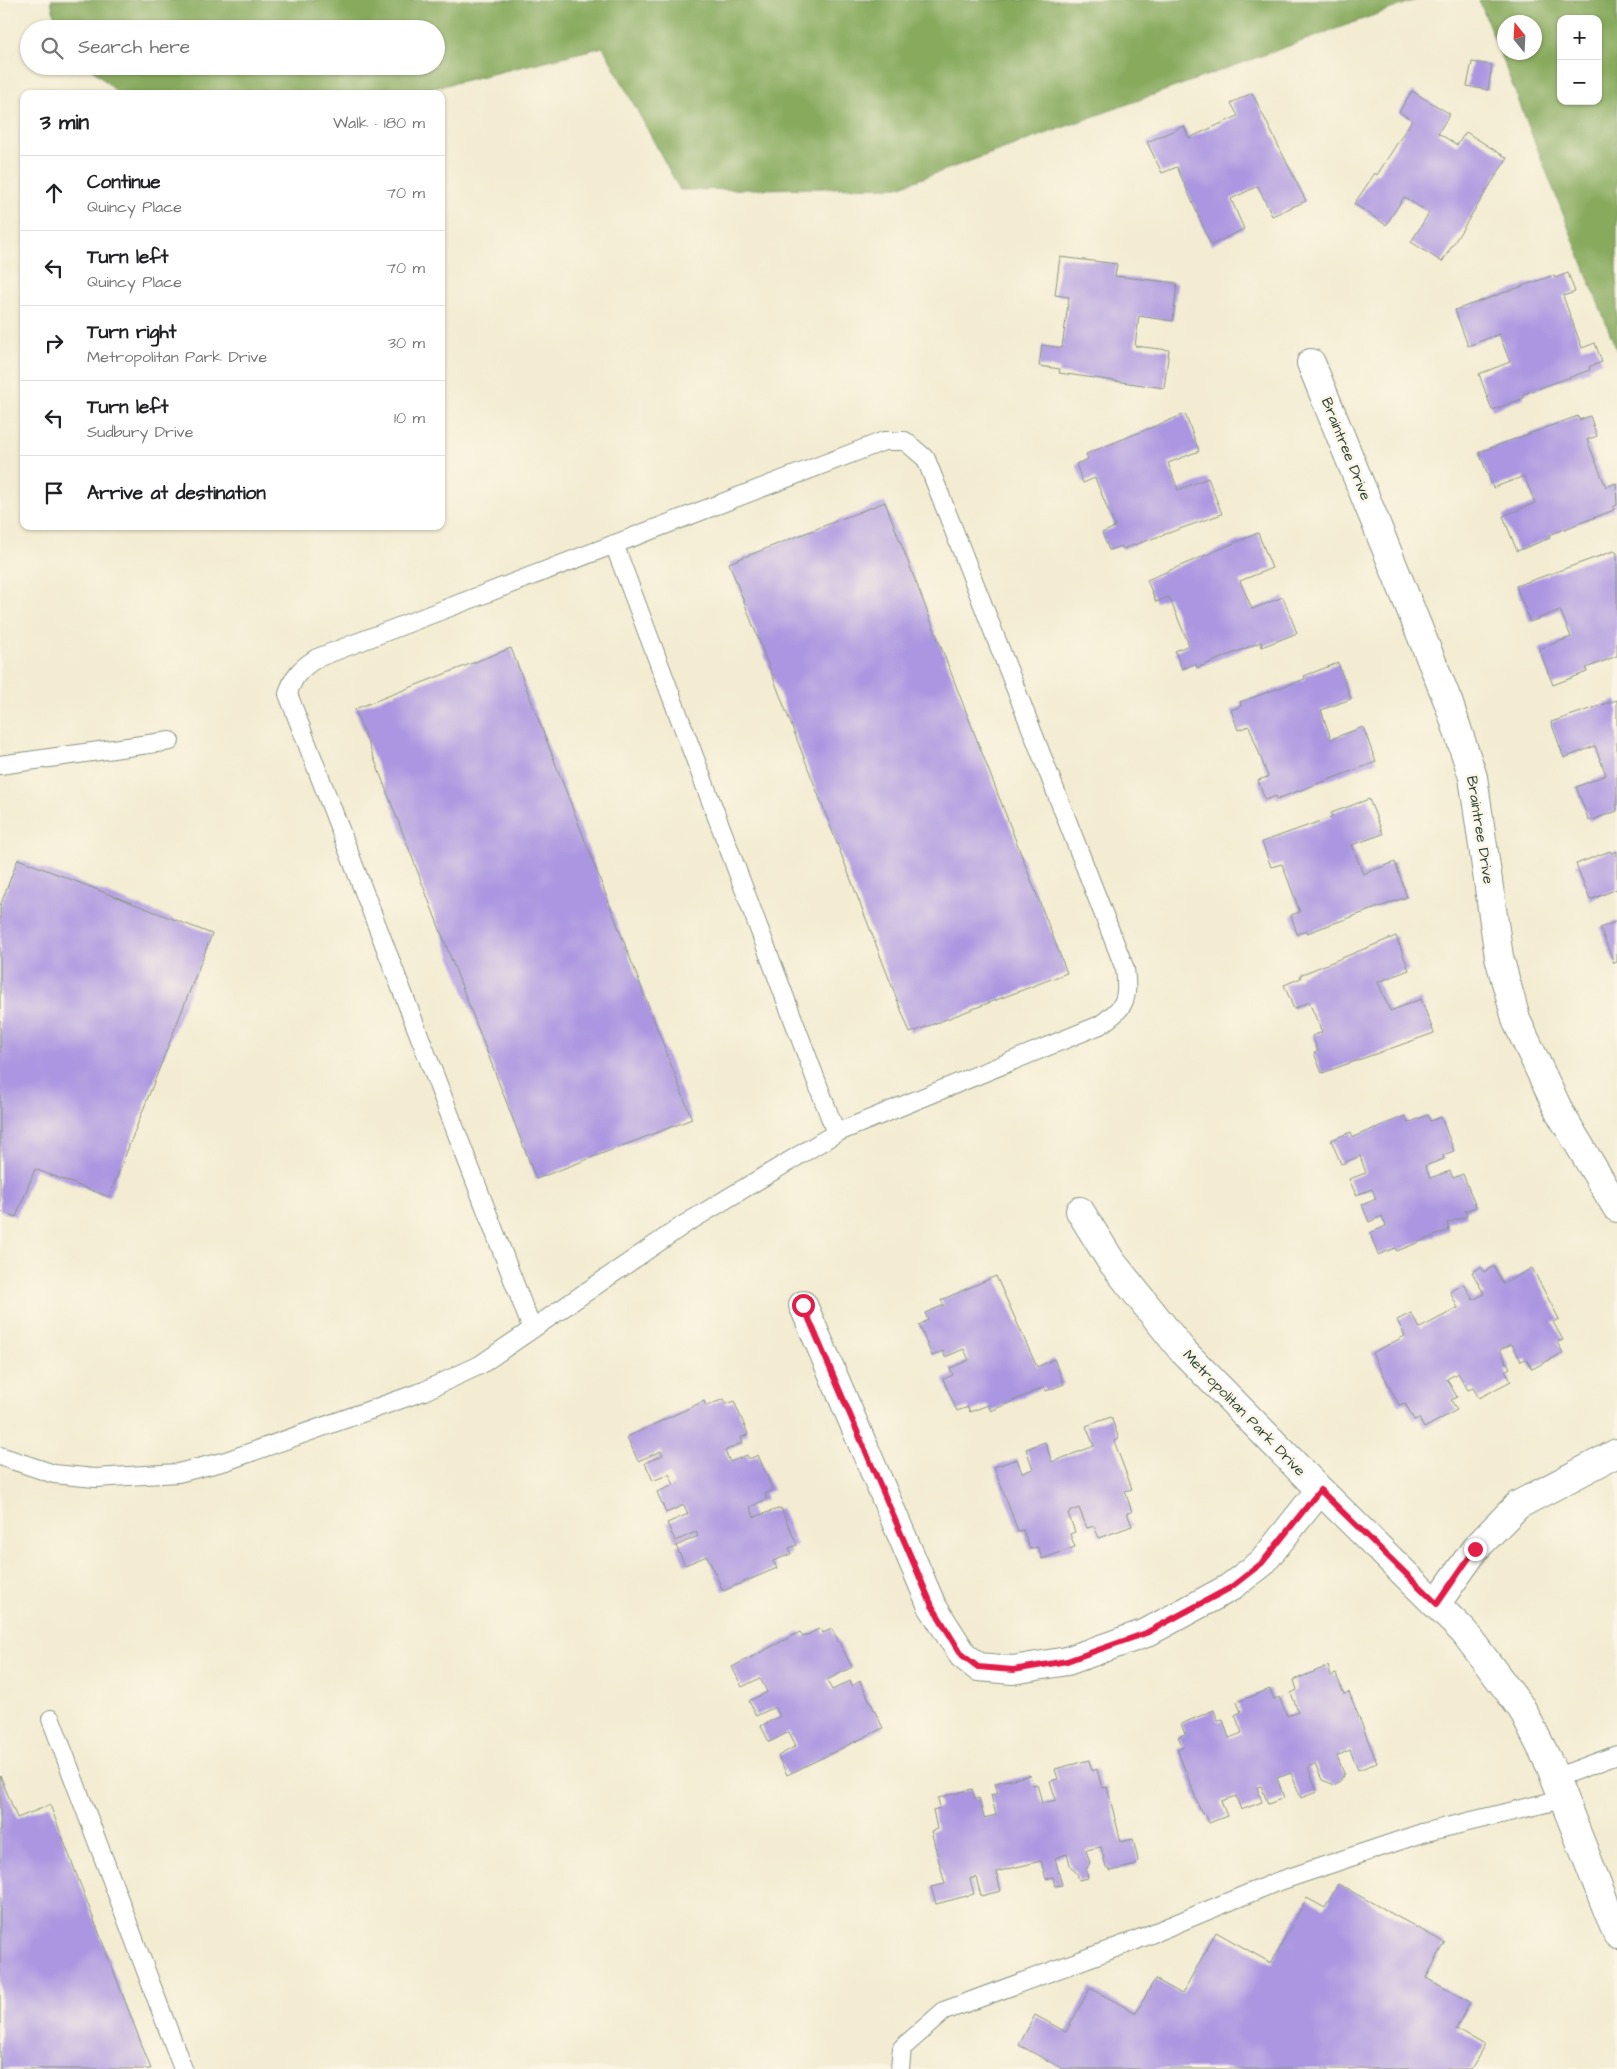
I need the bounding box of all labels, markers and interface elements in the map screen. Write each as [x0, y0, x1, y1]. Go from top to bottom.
north arrow [1497, 15, 1542, 60]
map controls [1557, 15, 1602, 105]
button: + [1557, 15, 1602, 60]
search box [20, 20, 445, 75]
icon: search [38, 34, 66, 62]
text: Search here [78, 34, 190, 61]
button: − [1557, 60, 1602, 105]
text: 3 min [40, 108, 89, 137]
text: Walk · 180 m [333, 112, 425, 134]
text: Continue [87, 169, 161, 196]
icon: ahead [40, 179, 68, 207]
text: 70 m [386, 182, 425, 204]
text: Quincy Place [87, 196, 182, 218]
text: Turn left [87, 244, 168, 271]
icon: left [40, 254, 68, 282]
text: 70 m [386, 257, 425, 279]
text: Quincy Place [87, 271, 182, 293]
text: Turn right [87, 319, 176, 346]
icon: right [40, 329, 68, 357]
text: 30 m [388, 332, 425, 354]
text: Metropolitan Park Drive [87, 346, 267, 368]
text: Turn left [87, 394, 168, 421]
street label: Braintree Drive [1316, 394, 1376, 504]
icon: left [40, 404, 68, 432]
text: 10 m [394, 407, 425, 429]
text: Sudbury Drive [87, 421, 193, 443]
icon: arrive [40, 479, 68, 507]
text: Arrive at destination [87, 480, 266, 507]
street label: Braintree Drive [1461, 774, 1499, 886]
route start [792, 1294, 815, 1317]
street label: Metropolitan Park Drive [1178, 1345, 1310, 1481]
route end [1464, 1538, 1487, 1561]

